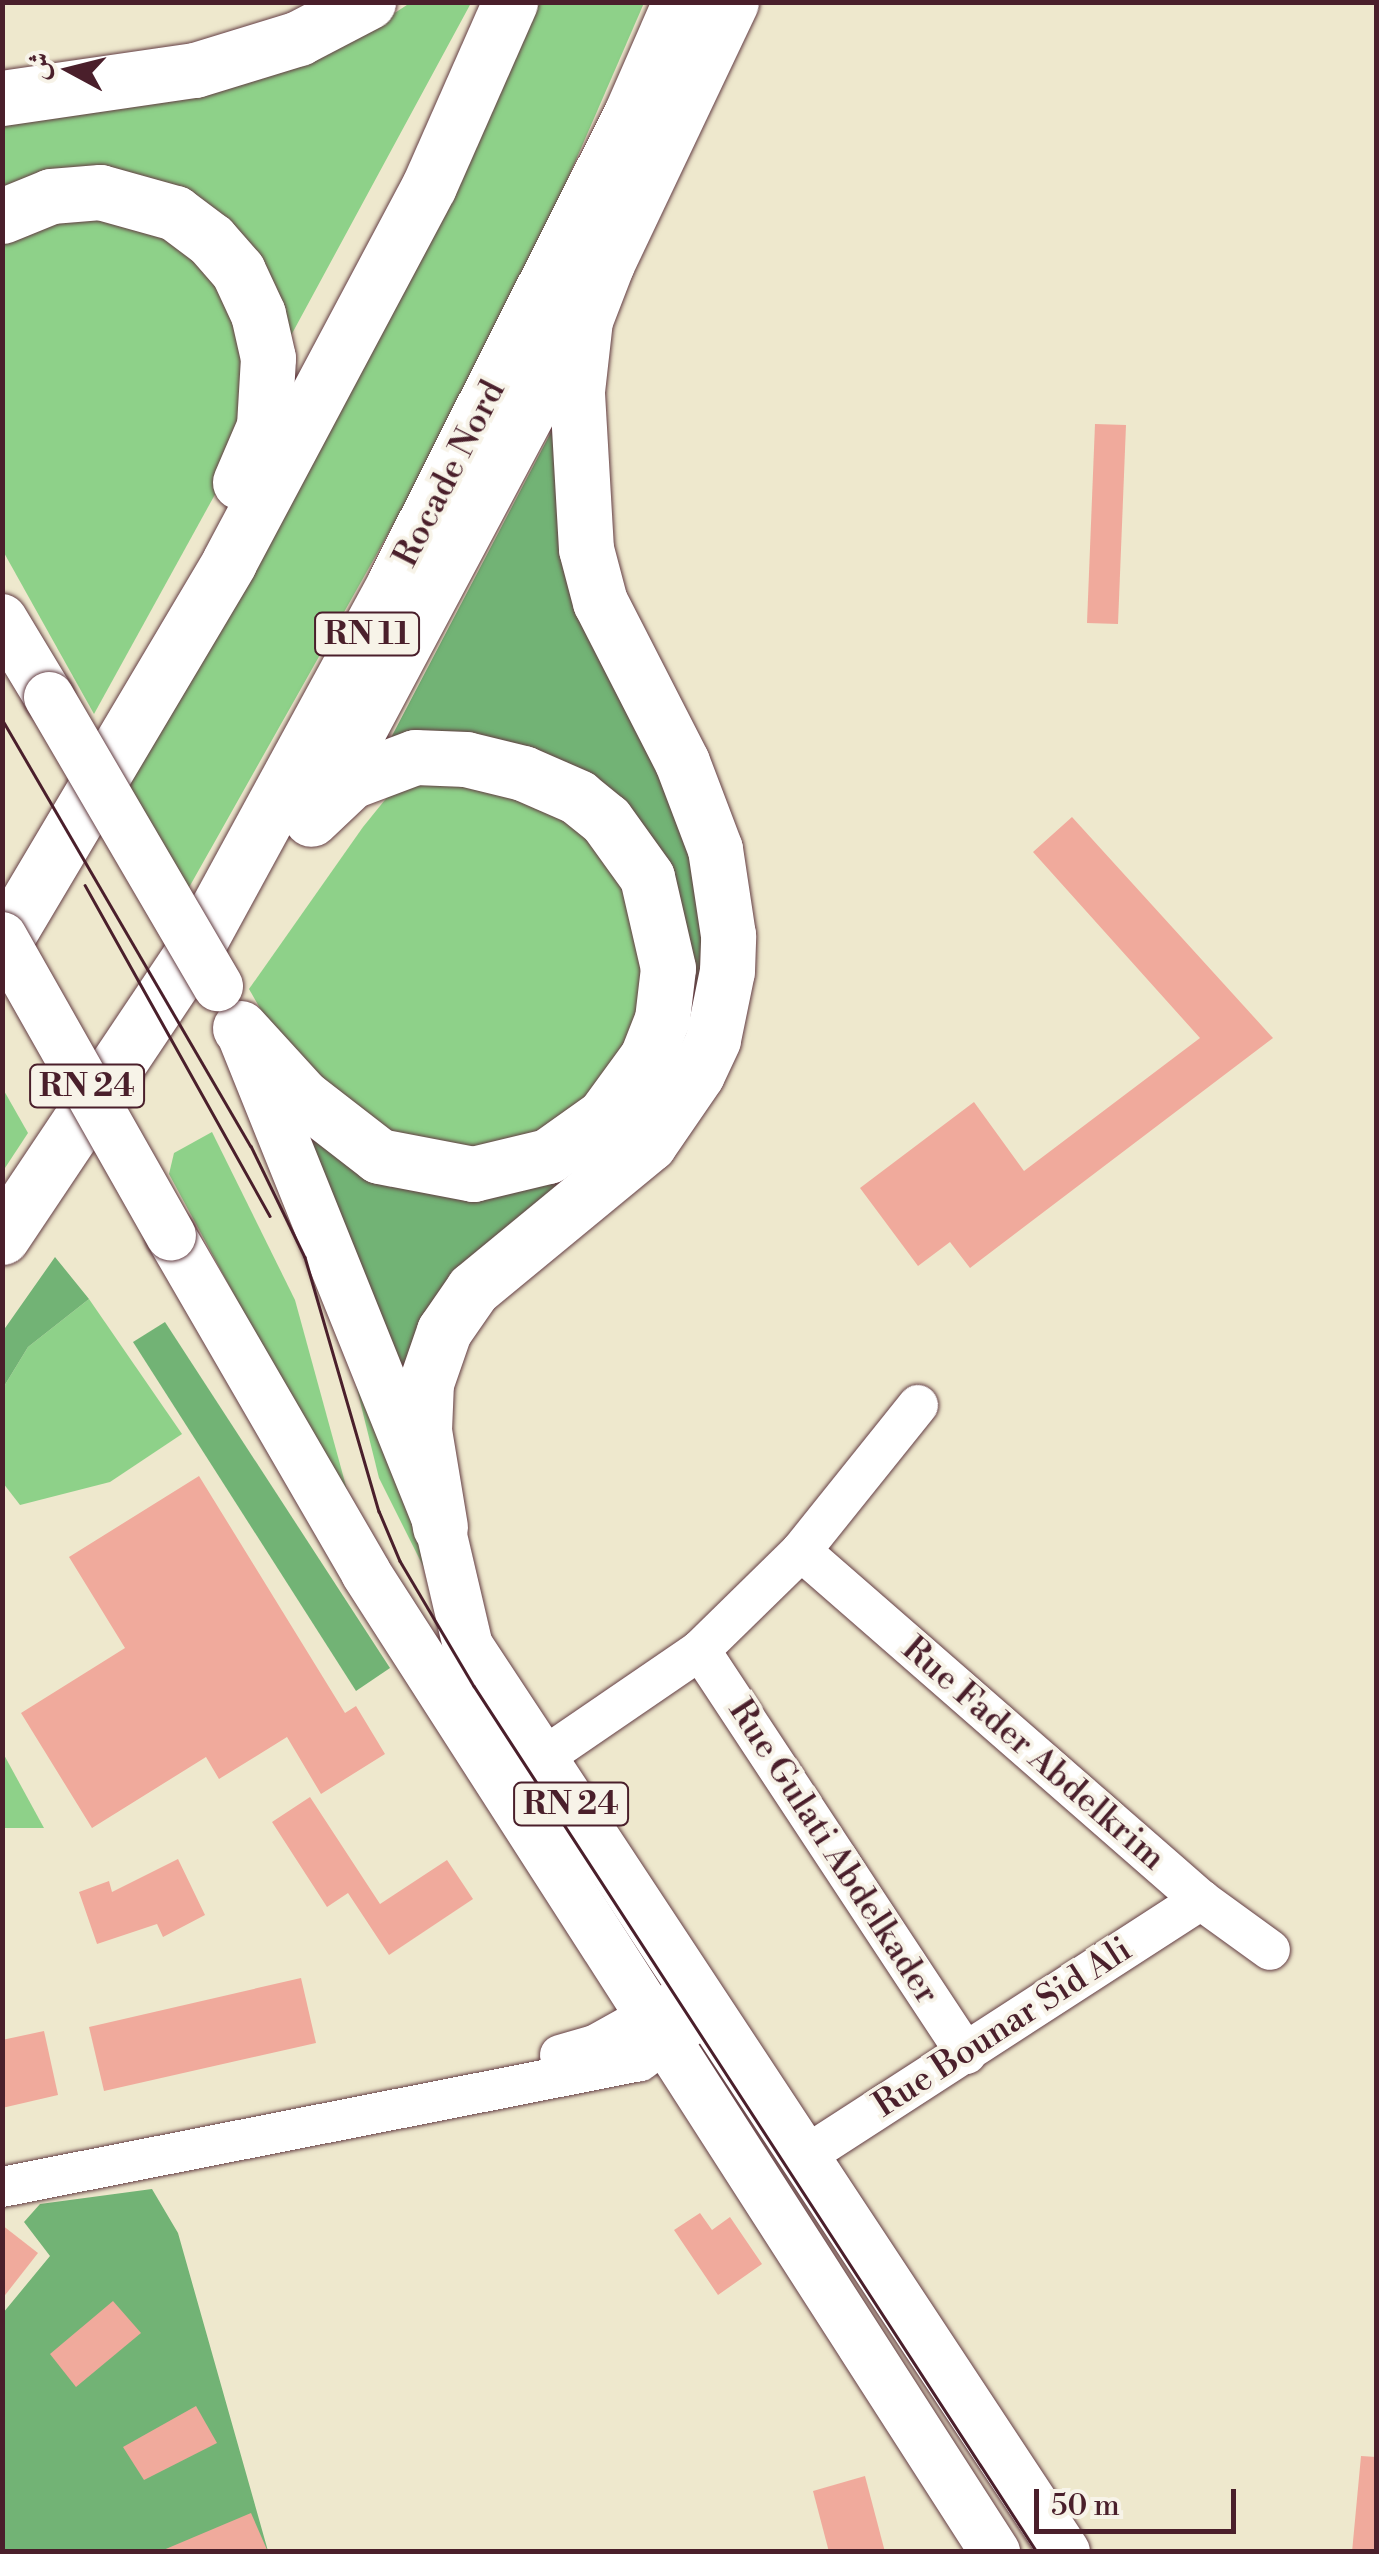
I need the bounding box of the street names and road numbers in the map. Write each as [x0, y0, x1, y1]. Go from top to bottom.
street label: Rocade Nord [385, 374, 515, 574]
road number: RN 11 [312, 607, 422, 661]
road number: RN 24 [27, 1059, 147, 1113]
street label: Rue Fader Abdelkrim [893, 1628, 1173, 1880]
street label: Rue Gulati Abdelkader [719, 1692, 947, 2012]
road number: RN 24 [511, 1777, 631, 1831]
street label: Rue Bounar Sid Ali [866, 1929, 1140, 2127]

